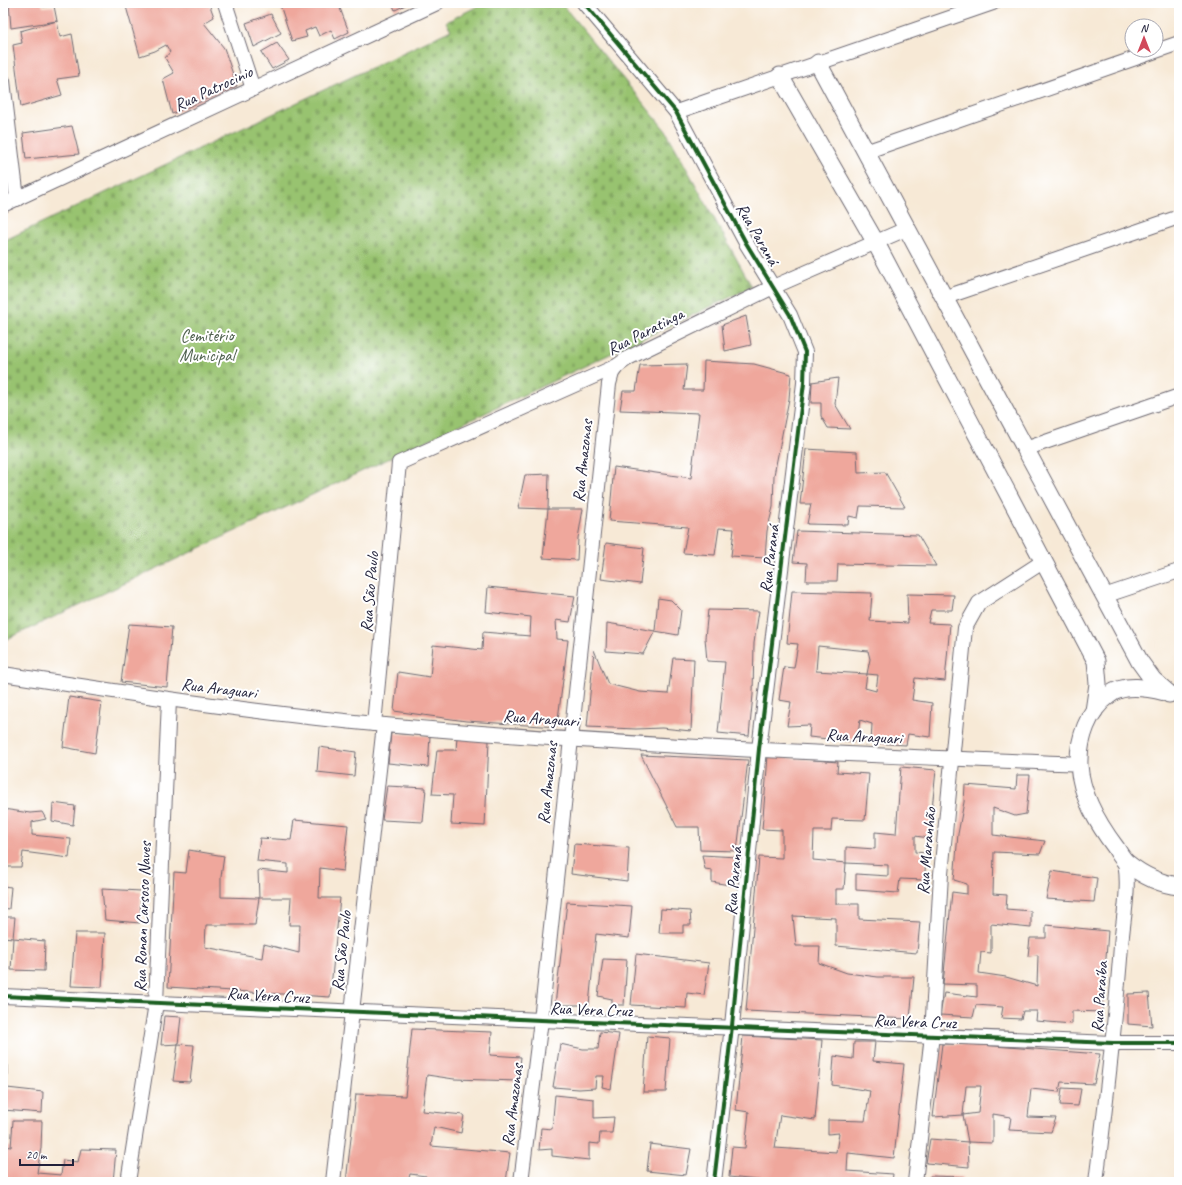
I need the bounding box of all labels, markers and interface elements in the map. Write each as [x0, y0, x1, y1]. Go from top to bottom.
north arrow [1124, 18, 1164, 58]
text: N [1141, 21, 1150, 35]
street label: Rua Patrocinio [171, 61, 257, 116]
street label: Rua Paraná [731, 199, 785, 271]
street label: Rua Paratinga [604, 302, 689, 360]
park label: Cemitério Municipal [179, 325, 238, 366]
street label: Rua Amazonas [568, 417, 597, 503]
street label: Rua Paraná [755, 522, 784, 594]
street label: Rua São Paulo [356, 550, 384, 633]
street label: Rua Araguari [180, 673, 261, 704]
street label: Rua Araguari [502, 705, 582, 732]
street label: Rua Araguari [826, 724, 905, 749]
street label: Rua Amazonas [533, 739, 562, 825]
street label: Rua Maranhão [912, 806, 941, 895]
street label: Rua Ronan Carsoso Naves [129, 840, 156, 992]
street label: Rua Paraná [720, 844, 747, 916]
street label: Rua São Paulo [327, 909, 356, 992]
street label: Rua Paraíba [1087, 959, 1113, 1033]
street label: Rua Vera Cruz [226, 983, 311, 1008]
street label: Rua Vera Cruz [549, 998, 634, 1021]
street label: Rua Vera Cruz [873, 1010, 958, 1033]
street label: Rua Amazonas [497, 1061, 528, 1147]
scale bar [20, 1141, 73, 1167]
text: 20 m [26, 1147, 48, 1163]

